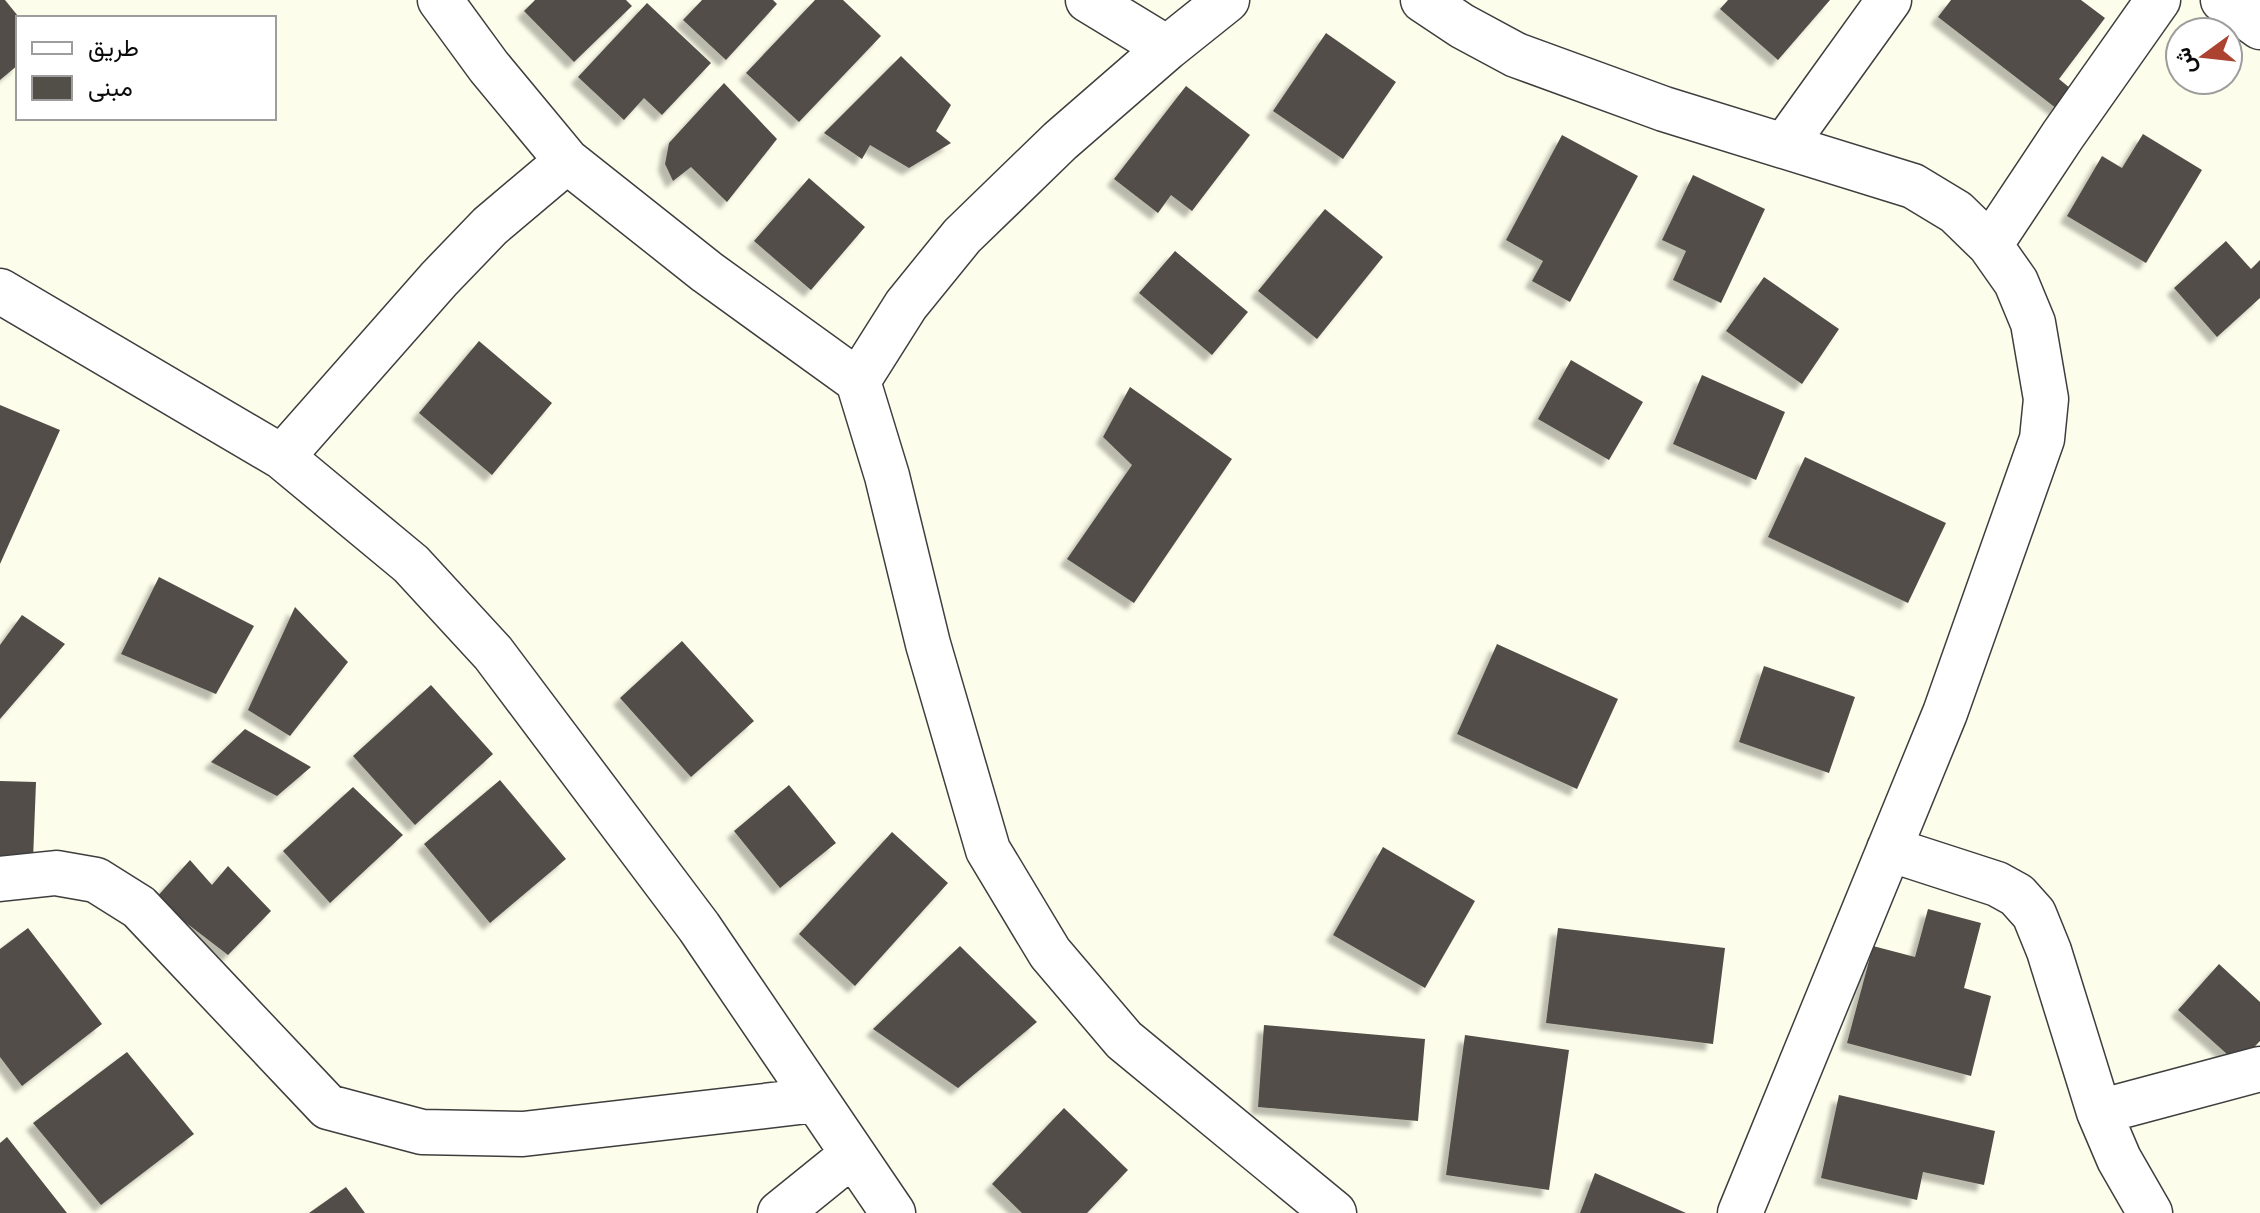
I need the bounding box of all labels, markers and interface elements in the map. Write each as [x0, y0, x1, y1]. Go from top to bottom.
legend [16, 16, 276, 120]
north arrow [2164, 16, 2244, 96]
text: طريق [88, 34, 139, 63]
text: ش [2170, 45, 2202, 77]
text: مبنى [88, 74, 133, 102]

